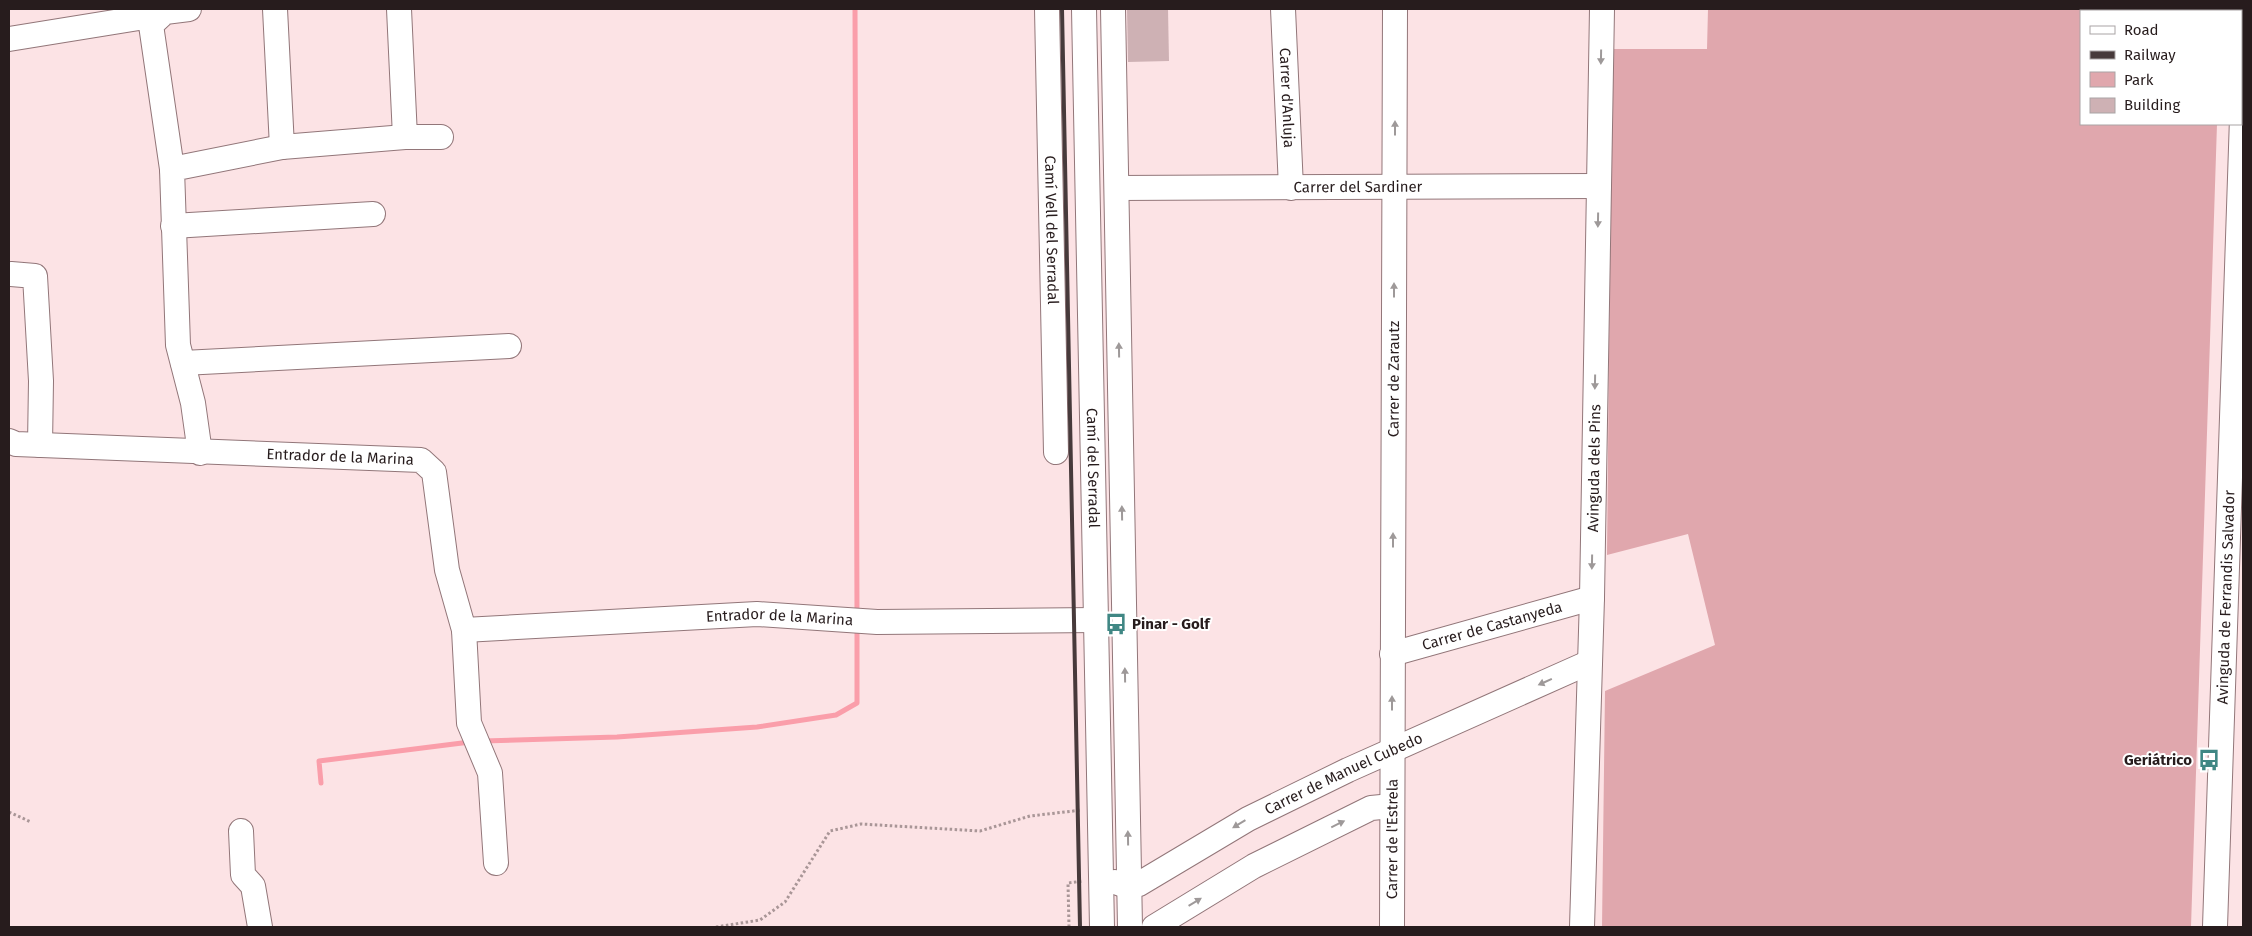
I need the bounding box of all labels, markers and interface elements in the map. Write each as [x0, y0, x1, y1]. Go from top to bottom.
legend [2080, 10, 2242, 125]
text: Road [2124, 21, 2159, 39]
text: Railway [2124, 46, 2176, 64]
street label: Carrer d'Anluja [1276, 47, 1298, 148]
one-way arrow [1597, 50, 1605, 66]
text: Park [2124, 71, 2154, 89]
text: Building [2124, 96, 2180, 114]
one-way arrow [1391, 119, 1399, 135]
street label: Camí Vell del Serradal [1041, 155, 1062, 305]
street label: Carrer del Sardiner [1294, 178, 1423, 196]
one-way arrow [1594, 212, 1602, 228]
one-way arrow [1390, 282, 1398, 298]
street label: Carrer de Zarautz [1385, 320, 1403, 437]
one-way arrow [1115, 342, 1123, 358]
one-way arrow [1591, 375, 1599, 391]
street label: Avinguda dels Pins [1584, 404, 1604, 532]
street label: Camí del Serradal [1083, 408, 1103, 529]
street label: Entrador de la Marina [266, 445, 414, 469]
street label: Avinguda de Ferrandis Salvador [2213, 490, 2239, 705]
one-way arrow [1118, 505, 1126, 521]
one-way arrow [1389, 532, 1397, 548]
one-way arrow [1588, 555, 1596, 571]
street label: Carrer de Castanyeda [1420, 598, 1564, 654]
street label: Entrador de la Marina [705, 605, 854, 629]
bus stop icon: Pinar - Golf [1103, 611, 1129, 637]
place label: Pinar - Golf [1132, 615, 1211, 633]
one-way arrow [1121, 667, 1129, 683]
one-way arrow [1538, 679, 1552, 687]
one-way arrow [1388, 694, 1396, 710]
street label: Carrer de Manuel Cubedo [1262, 729, 1425, 818]
bus stop icon: Geriátrico [2196, 747, 2222, 773]
place label: Geriátrico [2124, 751, 2192, 769]
street label: Carrer de l'Estrela [1383, 779, 1401, 899]
one-way arrow [1233, 820, 1246, 829]
one-way arrow [1331, 820, 1345, 828]
one-way arrow [1124, 830, 1132, 846]
one-way arrow [1189, 897, 1202, 906]

